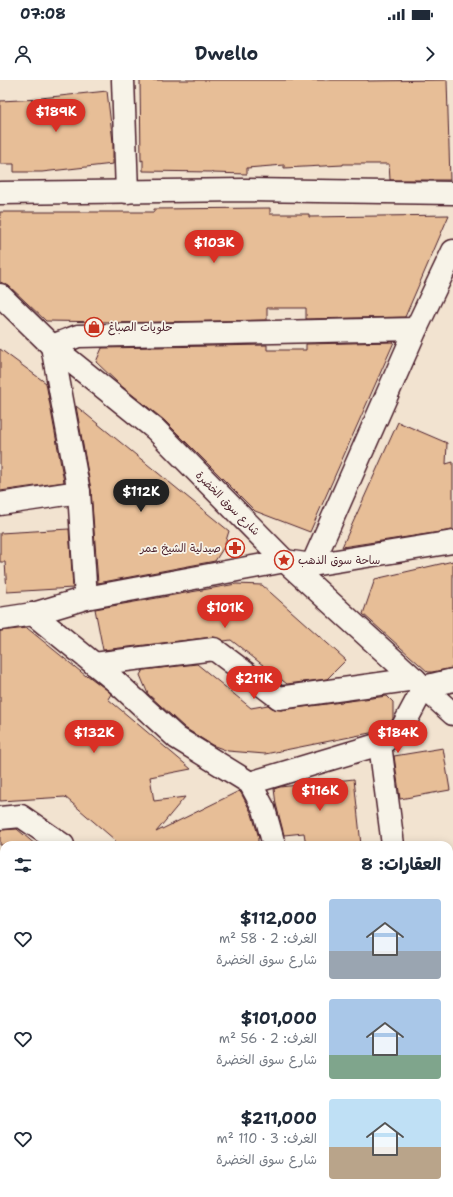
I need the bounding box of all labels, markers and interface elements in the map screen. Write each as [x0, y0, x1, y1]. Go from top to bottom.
text: 07:08 [20, 4, 66, 24]
text: Dwello [195, 42, 258, 66]
icon: person [12, 43, 34, 65]
icon: forward [419, 43, 441, 65]
pin: $189K [28, 99, 84, 133]
text: $189K [35, 103, 77, 120]
pin: $103K [186, 230, 242, 264]
text: $103K [194, 234, 234, 251]
shop icon: حلويات الصباغ [83, 316, 105, 338]
place label: حلويات الصباغ [108, 320, 173, 336]
street label: شارع سوق الخضرة [191, 468, 263, 540]
pin: $112K [113, 479, 169, 513]
text: $112K [122, 483, 160, 500]
pharmacy icon: صيدلية الشيخ عمر [224, 537, 246, 559]
place label: صيدلية الشيخ عمر [139, 541, 221, 556]
place icon: ساحة سوق الذهب [273, 549, 295, 571]
place label: ساحة سوق الذهب [298, 553, 380, 568]
pin: $101K [197, 595, 253, 629]
text: $101K [206, 599, 244, 616]
pin: $211K [226, 666, 282, 700]
text: $211K [235, 670, 273, 687]
pin: $132K [66, 720, 122, 754]
pin: $184K [370, 720, 426, 754]
text: $132K [74, 724, 114, 741]
text: $184K [377, 724, 419, 741]
pin: $116K [292, 778, 348, 812]
text: $116K [301, 782, 339, 799]
text: العقارات: 8 [361, 853, 441, 875]
icon: filters [12, 854, 34, 876]
text: $112,000 [240, 907, 317, 929]
icon: home [361, 915, 409, 963]
icon: heart [12, 928, 34, 950]
text: الغرف: 2 · 58 m² [219, 930, 317, 947]
text: شارع سوق الخضرة [216, 951, 317, 968]
text: $101,000 [240, 1007, 317, 1029]
icon: home [361, 1015, 409, 1063]
icon: heart [12, 1028, 34, 1050]
text: الغرف: 2 · 56 m² [219, 1030, 317, 1047]
text: شارع سوق الخضرة [216, 1051, 317, 1068]
text: $211,000 [240, 1107, 317, 1129]
icon: home [361, 1115, 409, 1163]
icon: heart [12, 1128, 34, 1150]
text: الغرف: 3 · 110 m² [217, 1130, 317, 1147]
text: شارع سوق الخضرة [216, 1151, 317, 1168]

